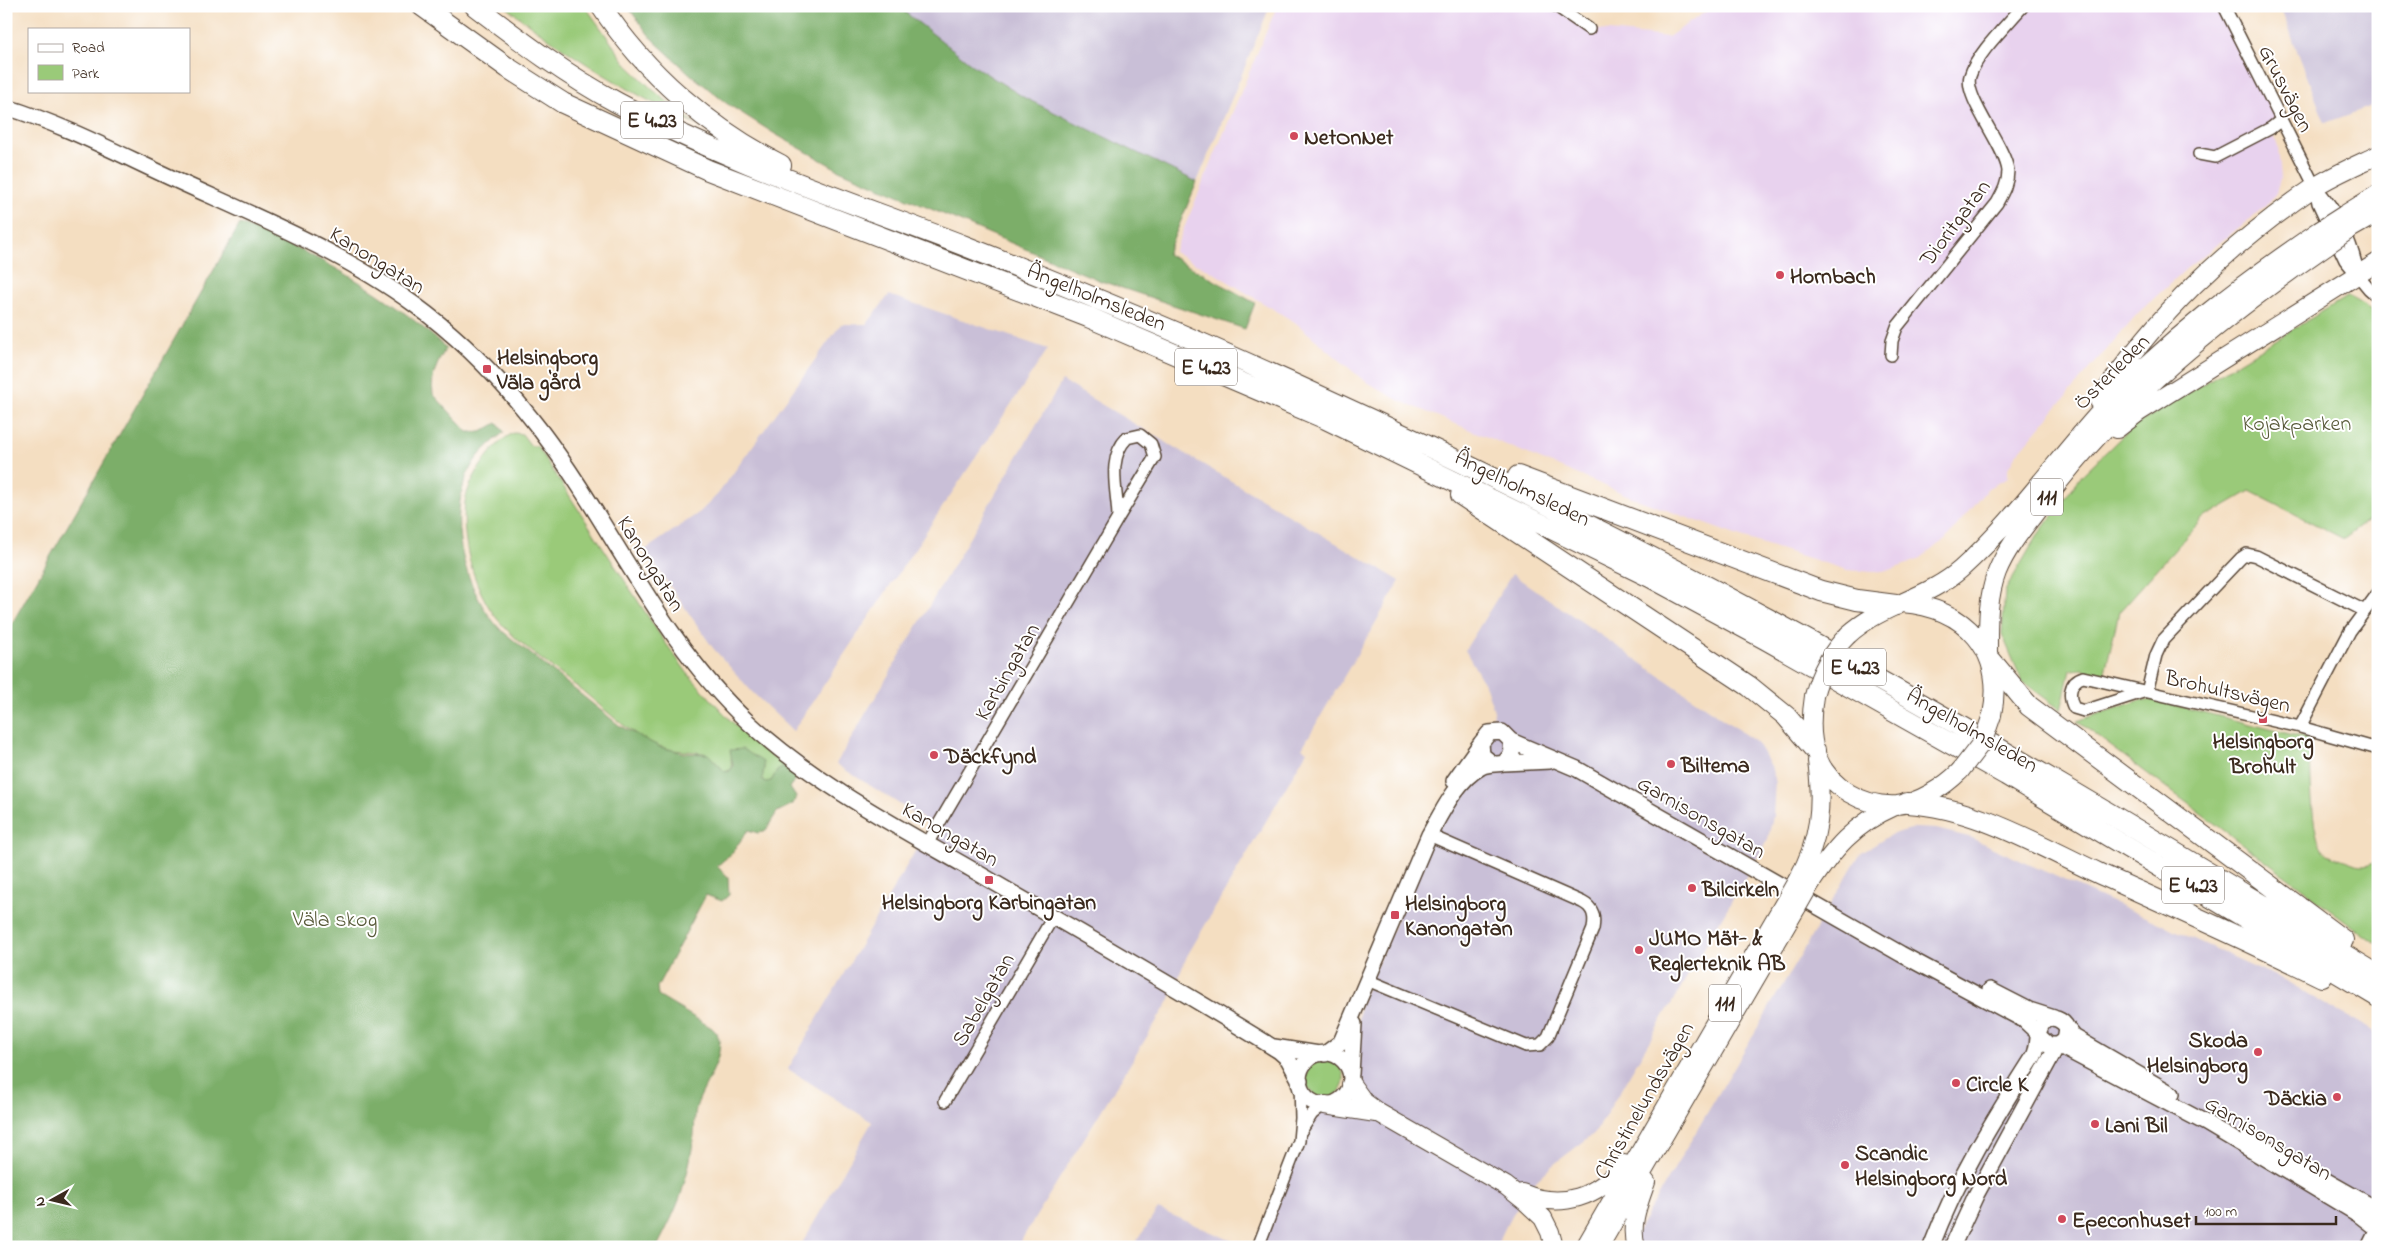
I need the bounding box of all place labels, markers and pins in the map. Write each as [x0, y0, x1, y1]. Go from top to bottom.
place label: NetOnNet [1304, 123, 1394, 155]
marker: NetOnNet [1288, 130, 1300, 142]
place label: Hornbach [1790, 262, 1876, 294]
marker: Hornbach [1774, 269, 1786, 281]
place label: Helsingborg Väla gård [496, 343, 598, 401]
marker: Helsingborg Väla gård [481, 363, 493, 375]
marker: Helsingborg Brohult [2257, 713, 2269, 725]
place label: Helsingborg Brohult [2212, 727, 2314, 784]
place label: Däckfynd [943, 742, 1037, 775]
marker: Däckfynd [928, 749, 940, 761]
place label: Biltema [1680, 751, 1750, 783]
marker: Biltema [1665, 758, 1677, 770]
marker: Helsingborg Karbingatan [983, 874, 995, 886]
place label: Bilcirkeln [1701, 875, 1779, 907]
marker: Bilcirkeln [1686, 882, 1698, 894]
place label: Helsingborg Karbingatan [882, 888, 1096, 921]
place label: Helsingborg Kanongatan [1405, 889, 1513, 947]
marker: Helsingborg Kanongatan [1389, 909, 1401, 921]
place label: JUMO Mät- & Reglerteknik AB [1649, 924, 1786, 982]
marker: JUMO Mät- & Reglerteknik AB [1633, 944, 1645, 956]
place label: Skoda Helsingborg [2147, 1026, 2248, 1084]
marker: Skoda Helsingborg [2252, 1046, 2264, 1058]
place label: Circle K [1966, 1070, 2030, 1102]
marker: Circle K [1950, 1077, 1962, 1089]
place label: Däckia [2263, 1084, 2327, 1116]
marker: Däckia [2331, 1091, 2343, 1103]
place label: Lani Bil [2105, 1111, 2168, 1143]
marker: Lani Bil [2089, 1118, 2101, 1130]
place label: Scandic Helsingborg Nord [1855, 1139, 2008, 1197]
marker: Scandic Helsingborg Nord [1839, 1159, 1851, 1171]
place label: Epeconhuset [2072, 1206, 2191, 1238]
marker: Epeconhuset [2056, 1213, 2068, 1225]

